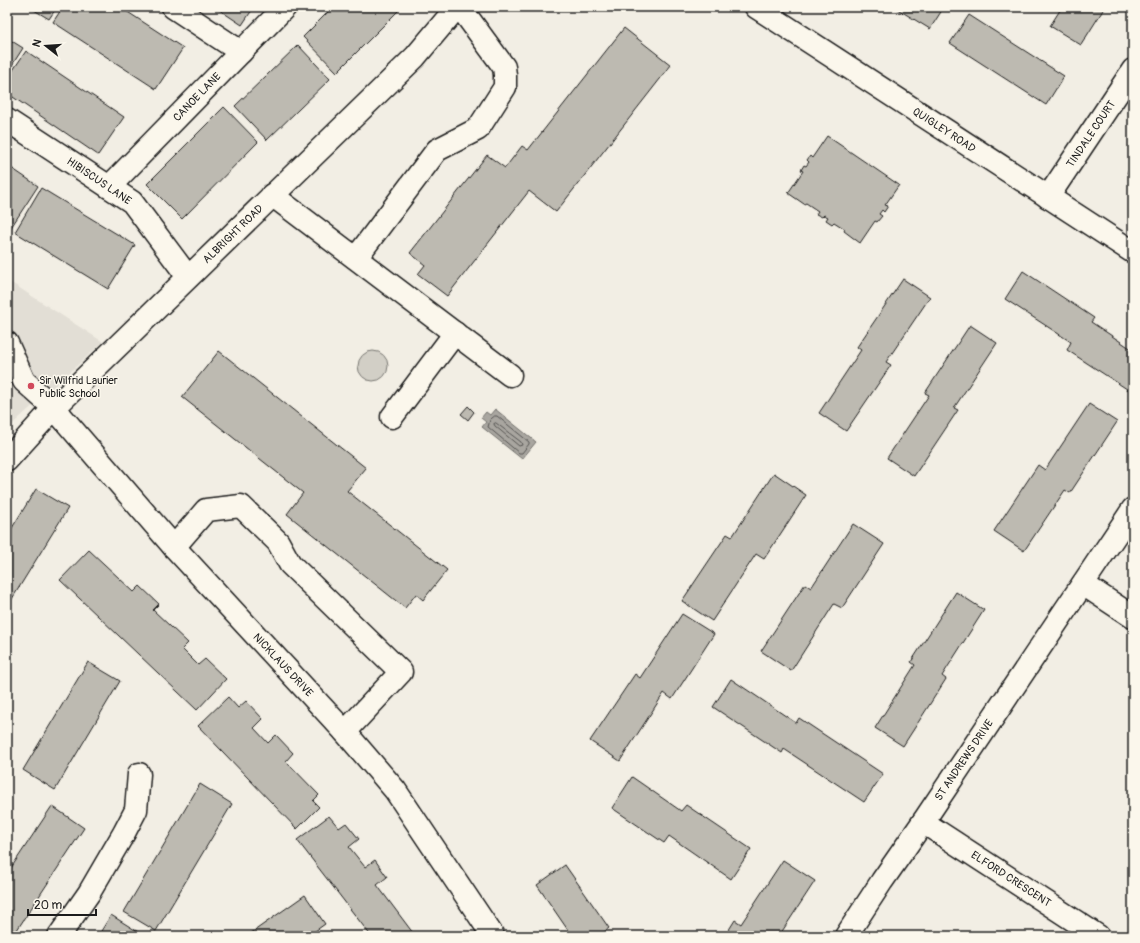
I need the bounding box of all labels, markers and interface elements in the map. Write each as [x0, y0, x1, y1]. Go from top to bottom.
north arrow [26, 26, 66, 66]
text: N [30, 37, 44, 49]
street label: CANOE LANE [170, 70, 224, 124]
street label: TINDALE COURT [1064, 98, 1118, 170]
street label: QUIGLEY ROAD [910, 105, 978, 155]
street label: HIBISCUS LANE [64, 155, 134, 208]
street label: ALBRIGHT ROAD [200, 202, 266, 266]
place label: Sir Wilfrid Laurier Public School [39, 374, 118, 400]
marker: Sir Wilfrid Laurier Public School [26, 381, 36, 391]
street label: NICKLAUS DRIVE [250, 631, 316, 700]
street label: ST ANDREWS DRIVE [932, 717, 996, 803]
street label: ELFORD CRESCENT [969, 848, 1053, 910]
scale bar [28, 891, 96, 917]
text: 20 m [34, 898, 63, 913]

